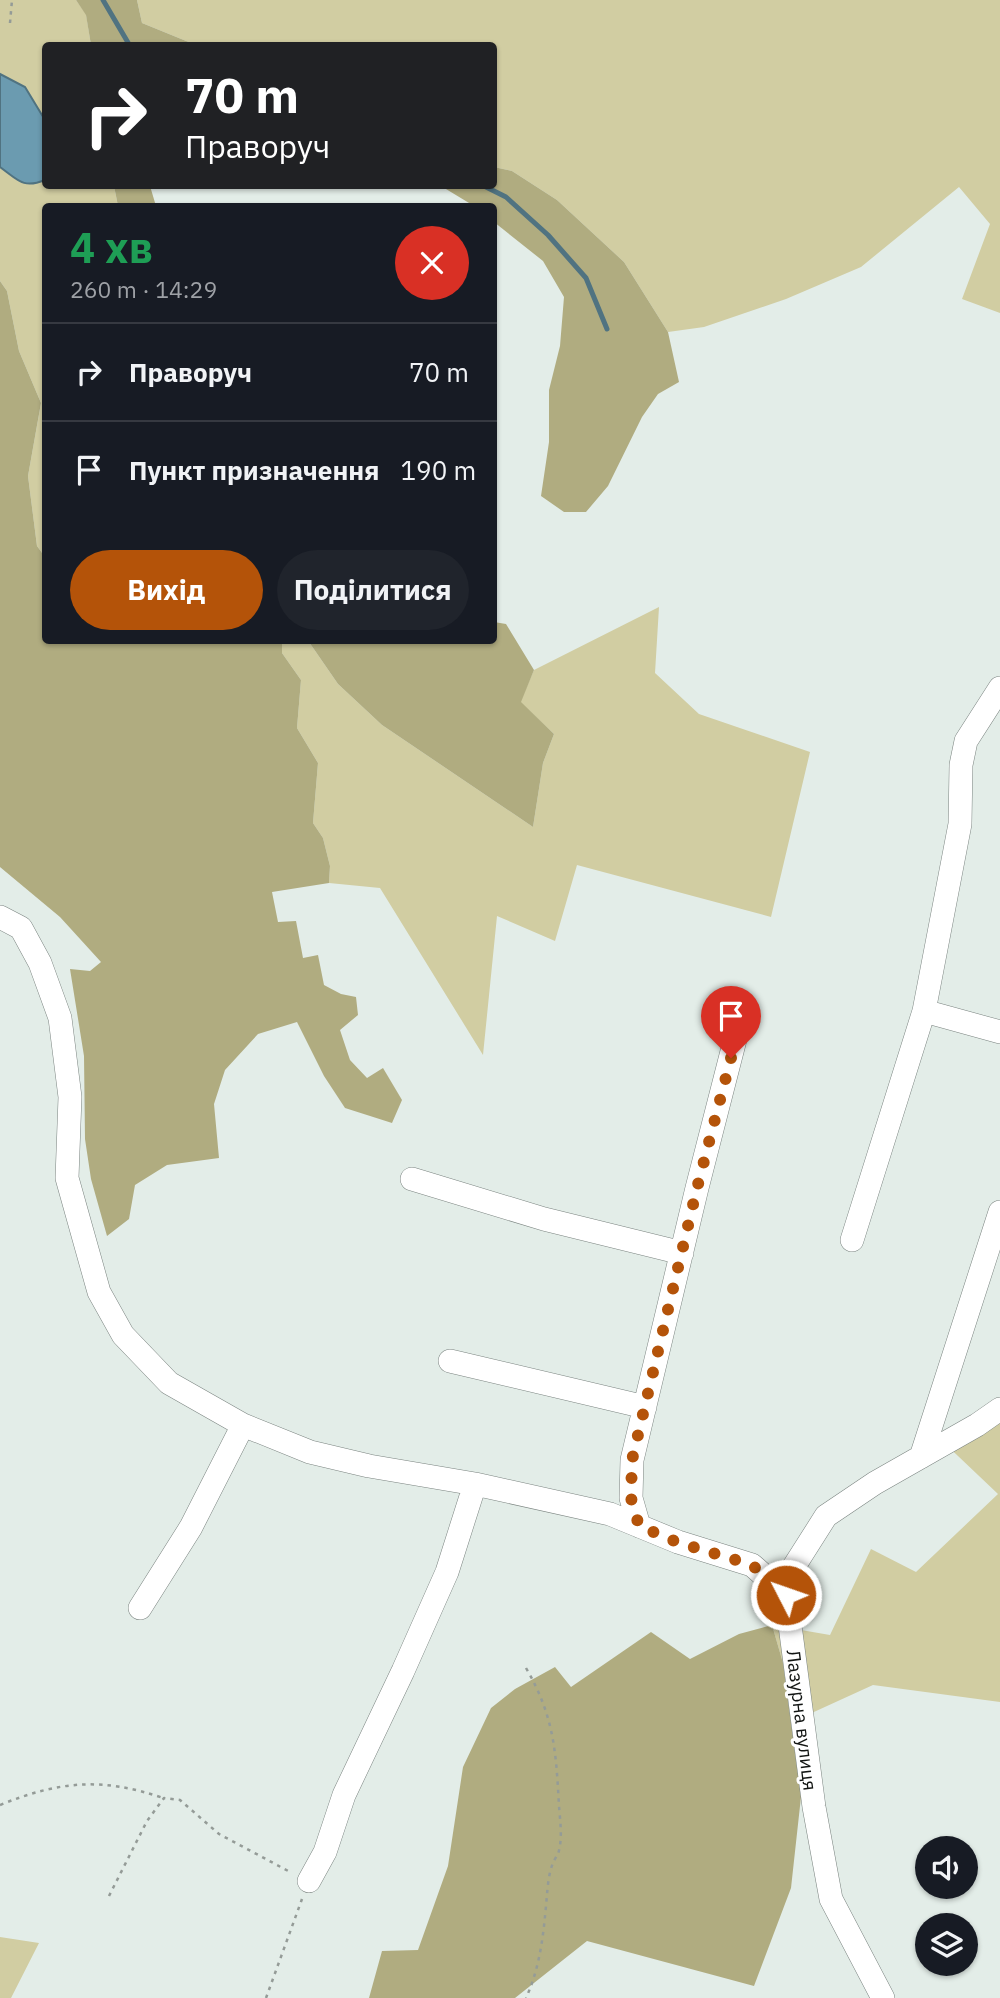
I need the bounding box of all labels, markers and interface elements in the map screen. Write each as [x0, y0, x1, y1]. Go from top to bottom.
text: 70 m [185, 63, 299, 126]
icon: right [70, 70, 161, 161]
text: Праворуч [185, 125, 330, 167]
text: 4 хв [70, 220, 153, 275]
button: close [395, 226, 469, 300]
text: 260 m · 14:29 [70, 274, 217, 304]
icon: right [70, 353, 108, 391]
text: Праворуч [129, 355, 252, 389]
text: 70 m [409, 355, 469, 389]
icon: arrive [70, 451, 108, 489]
text: Пункт призначення [129, 453, 379, 487]
text: 190 m [400, 453, 476, 487]
button: Вихід [70, 550, 263, 630]
button: Поділитися [277, 550, 469, 630]
pin [701, 986, 761, 1058]
icon: arrive [712, 997, 750, 1035]
position arrow [749, 1558, 823, 1632]
street label: Лазурна вулиця [781, 1648, 823, 1792]
map controls [915, 1836, 978, 1976]
button: sound [915, 1836, 978, 1899]
button: layers [915, 1913, 978, 1976]

